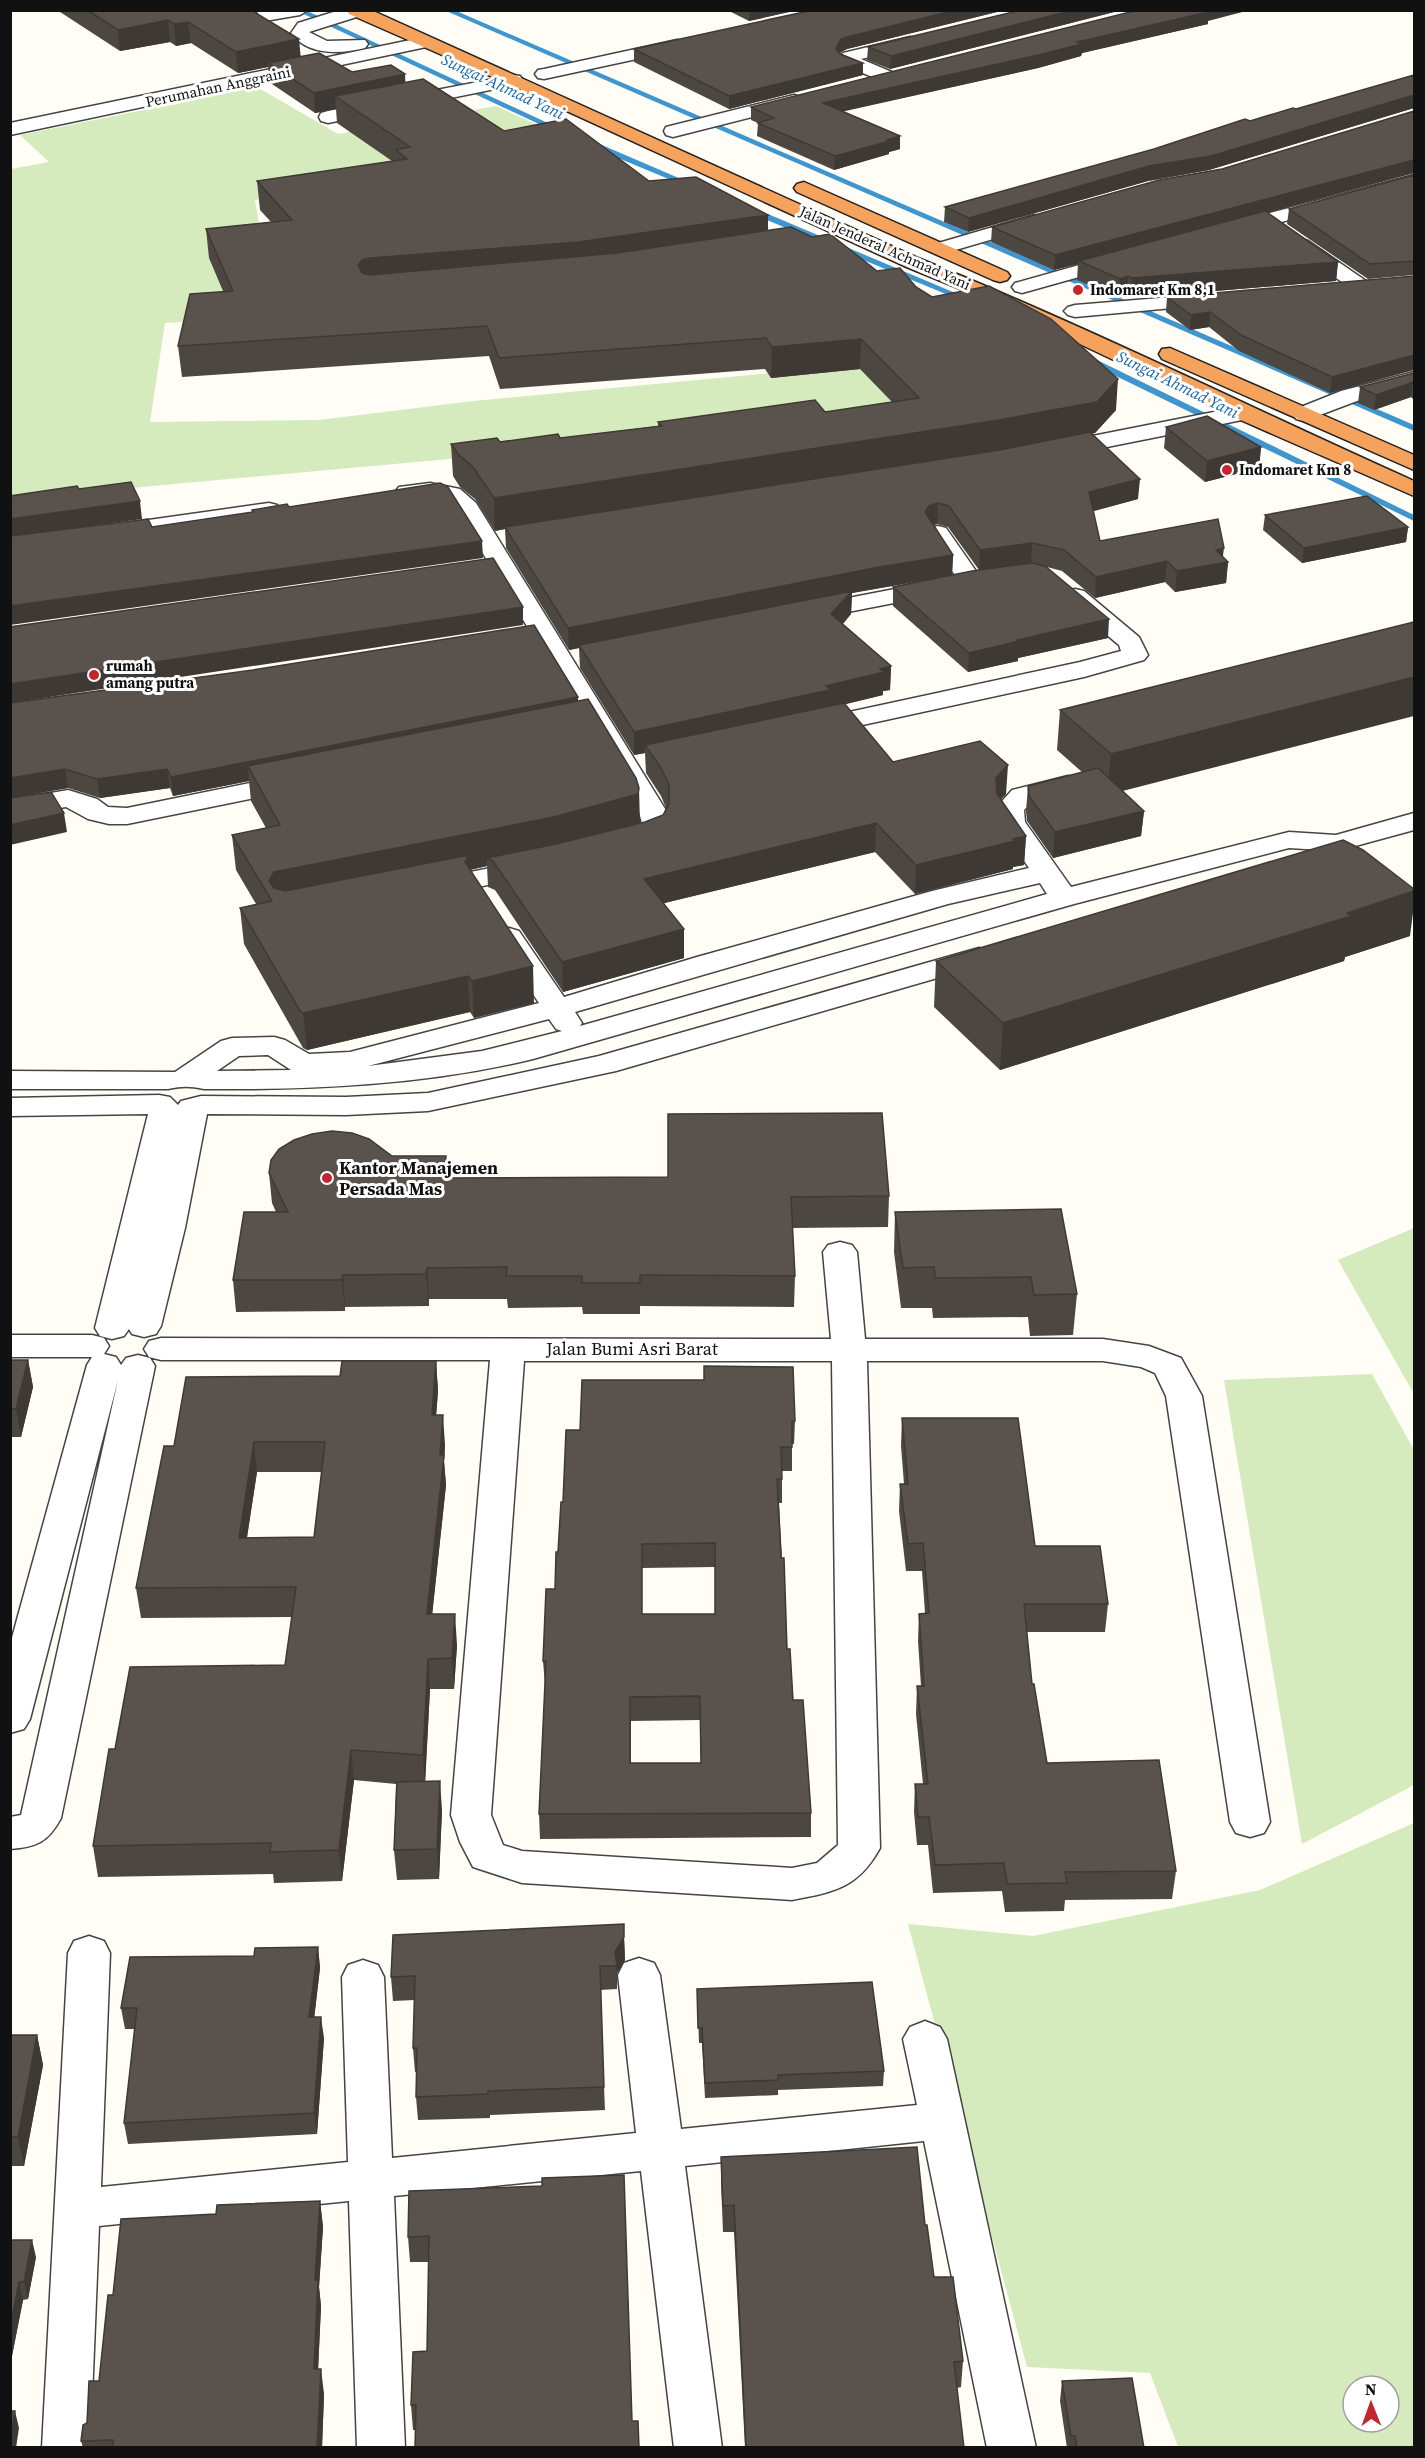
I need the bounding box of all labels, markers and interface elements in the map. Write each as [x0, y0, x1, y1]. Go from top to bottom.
water label: Sungai Ahmad Yani [438, 48, 568, 124]
street label: Perumahan Anggraini [143, 61, 292, 112]
street label: Jalan Jenderal Achmad Yani [795, 200, 974, 295]
place label: Indomaret Km 8,1 [1090, 279, 1215, 300]
marker: Indomaret Km 8,1 [1071, 283, 1085, 297]
water label: Sungai Ahmad Yani [1113, 345, 1243, 423]
place label: Indomaret Km 8 [1239, 459, 1351, 480]
marker: Indomaret Km 8 [1220, 463, 1234, 477]
place label: rumah amang putra [106, 655, 195, 693]
marker: rumah amang putra [87, 668, 101, 682]
place label: Kantor Manajemen Persada Mas [339, 1155, 498, 1201]
marker: Kantor Manajemen Persada Mas [320, 1171, 334, 1185]
street label: Jalan Bumi Asri Barat [545, 1336, 718, 1361]
north arrow [1341, 2374, 1401, 2434]
text: N [1365, 2378, 1377, 2400]

